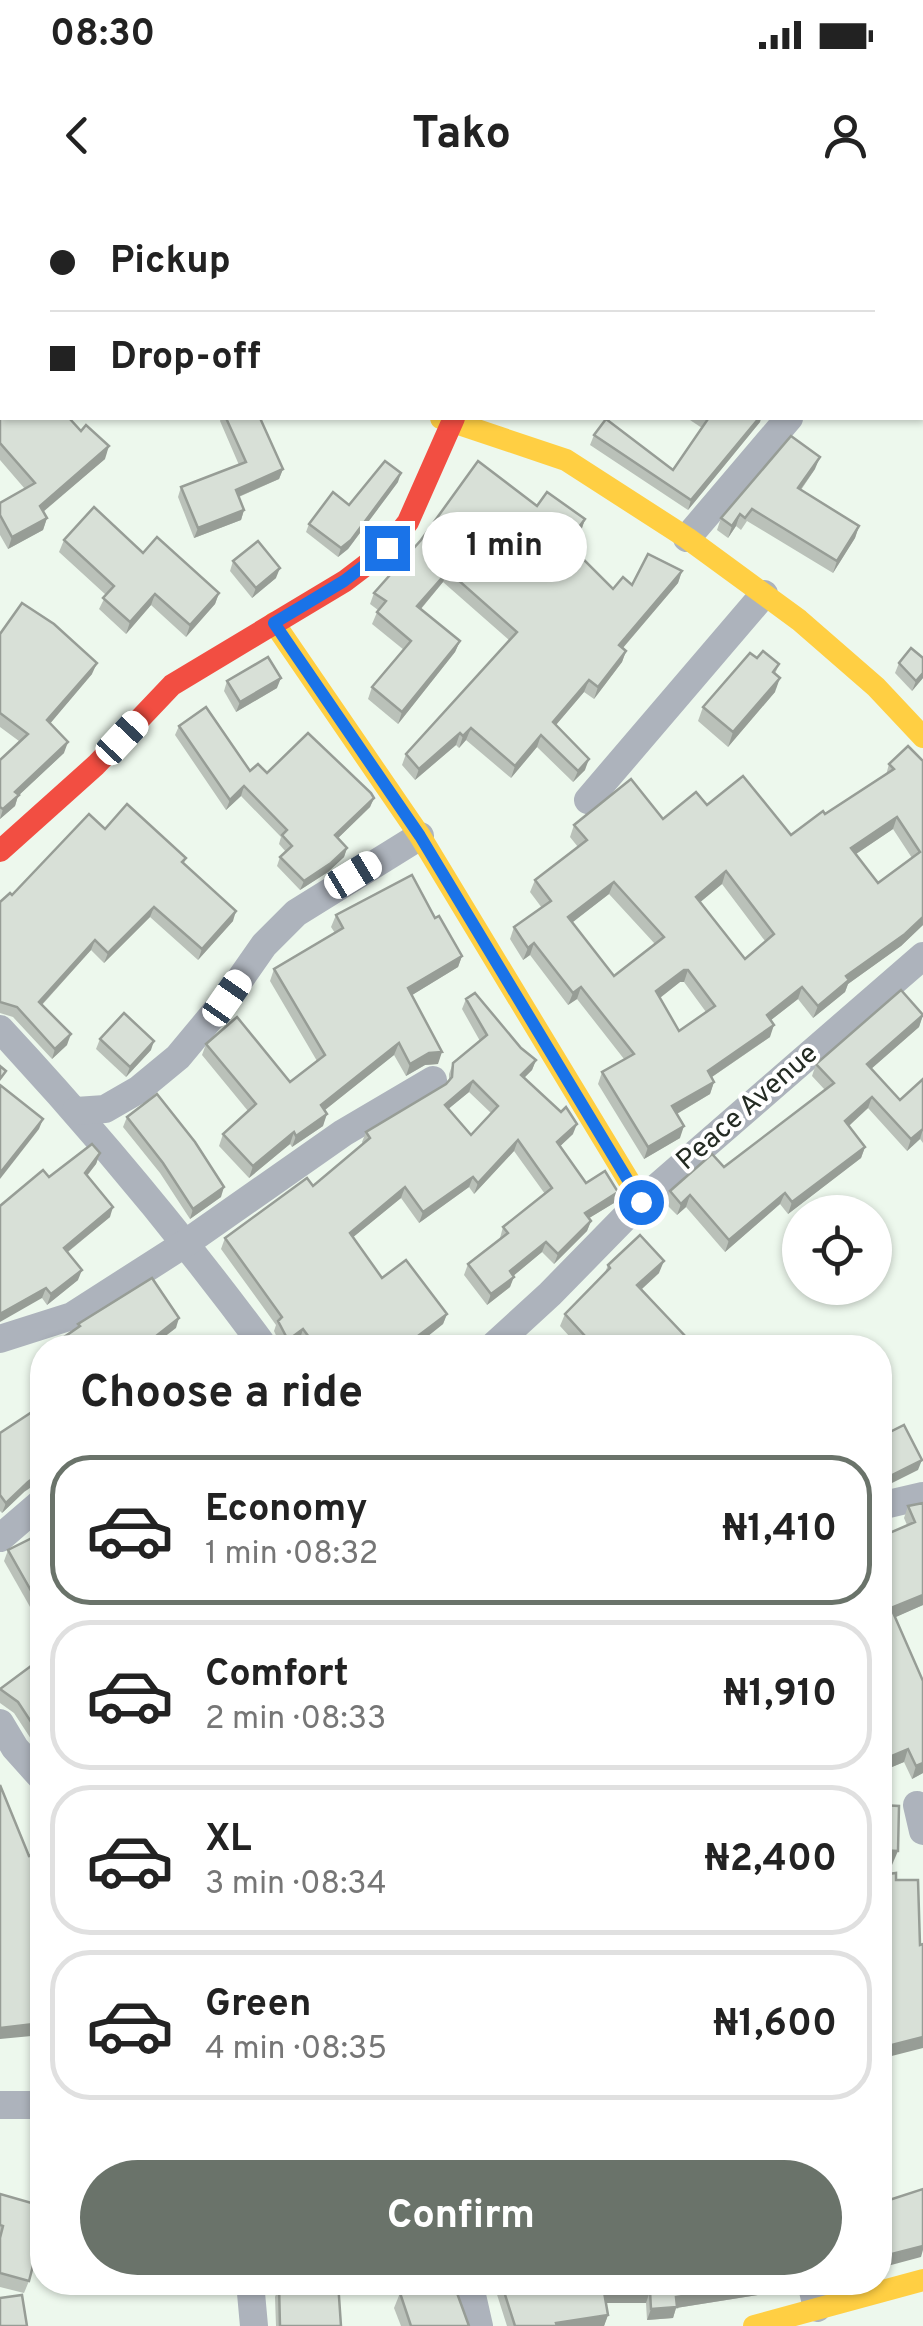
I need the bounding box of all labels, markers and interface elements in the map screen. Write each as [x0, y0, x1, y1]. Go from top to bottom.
text: 08:30 [50, 11, 155, 60]
text: Tako [412, 107, 511, 164]
icon: back [50, 108, 105, 163]
icon: person [818, 108, 873, 163]
text: Pickup [110, 238, 231, 287]
text: Drop-off [110, 334, 261, 383]
callout: 1 min [422, 513, 587, 583]
route end [365, 526, 410, 571]
text: 1 min [466, 527, 543, 567]
car [91, 706, 153, 770]
car [320, 847, 386, 903]
car [198, 965, 256, 1031]
street label: Peace Avenue [670, 1037, 826, 1179]
route start [619, 1180, 664, 1225]
map controls [782, 1195, 892, 1305]
button: locate [782, 1195, 892, 1305]
text: Choose a ride [80, 1366, 363, 1423]
icon: car [85, 1485, 175, 1575]
text: Economy [205, 1486, 367, 1535]
text: ₦1,410 [722, 1506, 837, 1555]
text: 1 min · 08:32 [205, 1535, 378, 1575]
icon: car [85, 1650, 175, 1740]
text: Comfort [205, 1651, 349, 1700]
text: ₦1,910 [723, 1671, 837, 1720]
text: 2 min · 08:33 [205, 1700, 386, 1740]
icon: car [85, 1815, 175, 1905]
text: XL [205, 1816, 252, 1865]
text: ₦2,400 [704, 1836, 837, 1885]
text: 3 min · 08:34 [205, 1865, 387, 1905]
icon: car [85, 1980, 175, 2070]
text: Green [205, 1981, 311, 2030]
text: ₦1,600 [713, 2001, 837, 2050]
text: 4 min · 08:35 [205, 2030, 387, 2070]
button: Confirm [80, 2160, 842, 2275]

